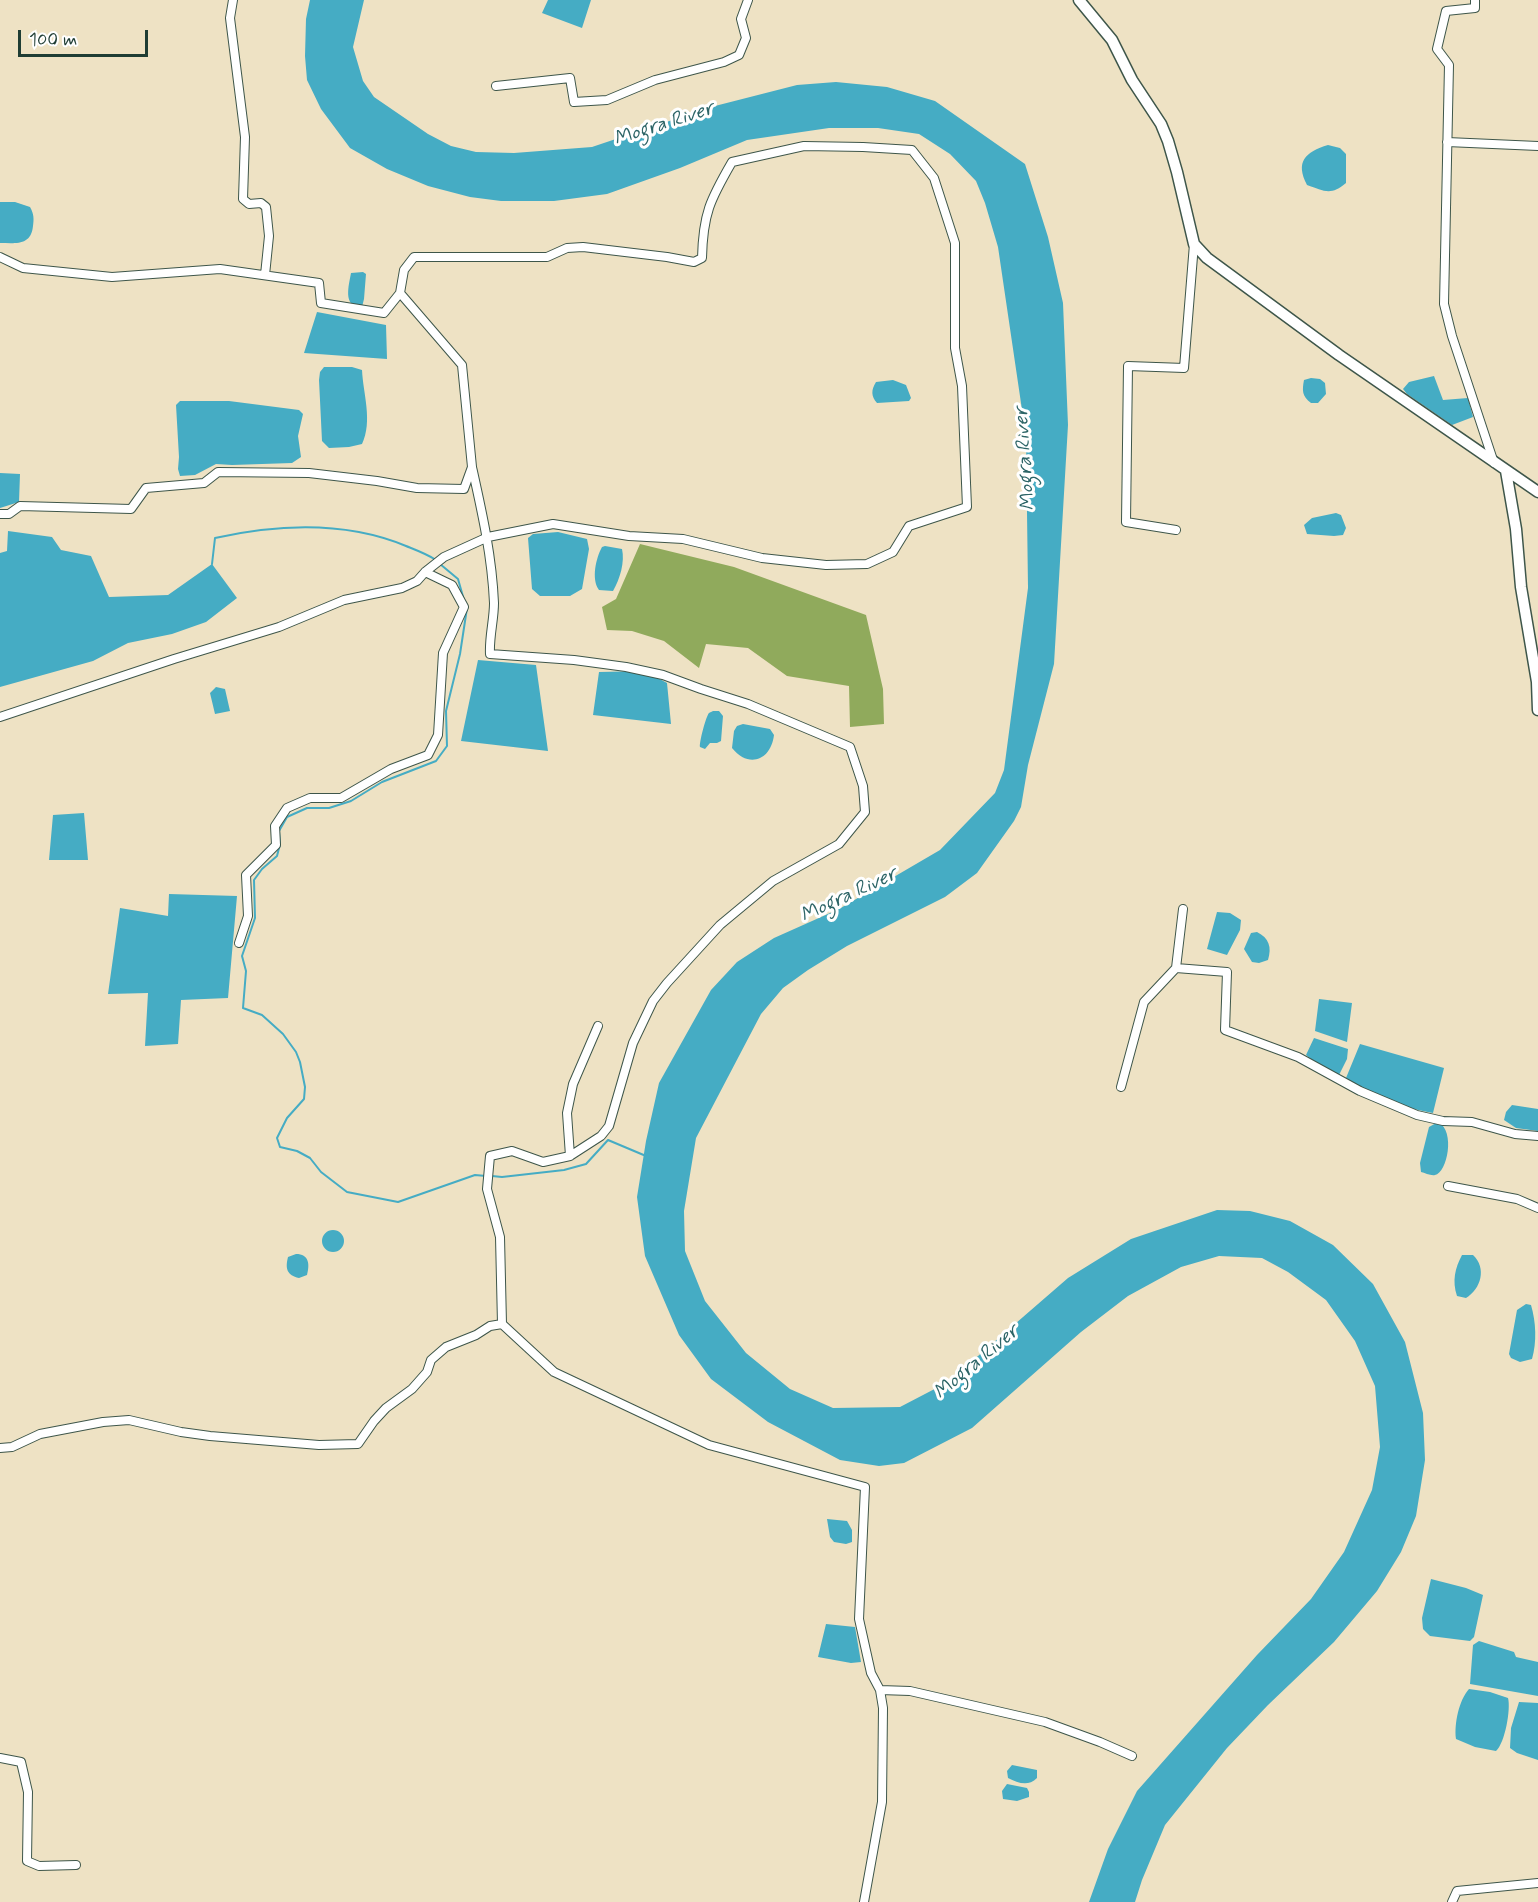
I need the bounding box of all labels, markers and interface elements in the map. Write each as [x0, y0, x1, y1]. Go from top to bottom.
scale bar [21, 18, 152, 56]
text: 100 m [29, 28, 77, 52]
water label: Mogra River [611, 98, 717, 152]
water label: Mogra River [1010, 406, 1042, 512]
water label: Mogra River [797, 863, 901, 929]
water label: Mogra River [930, 1320, 1024, 1406]

